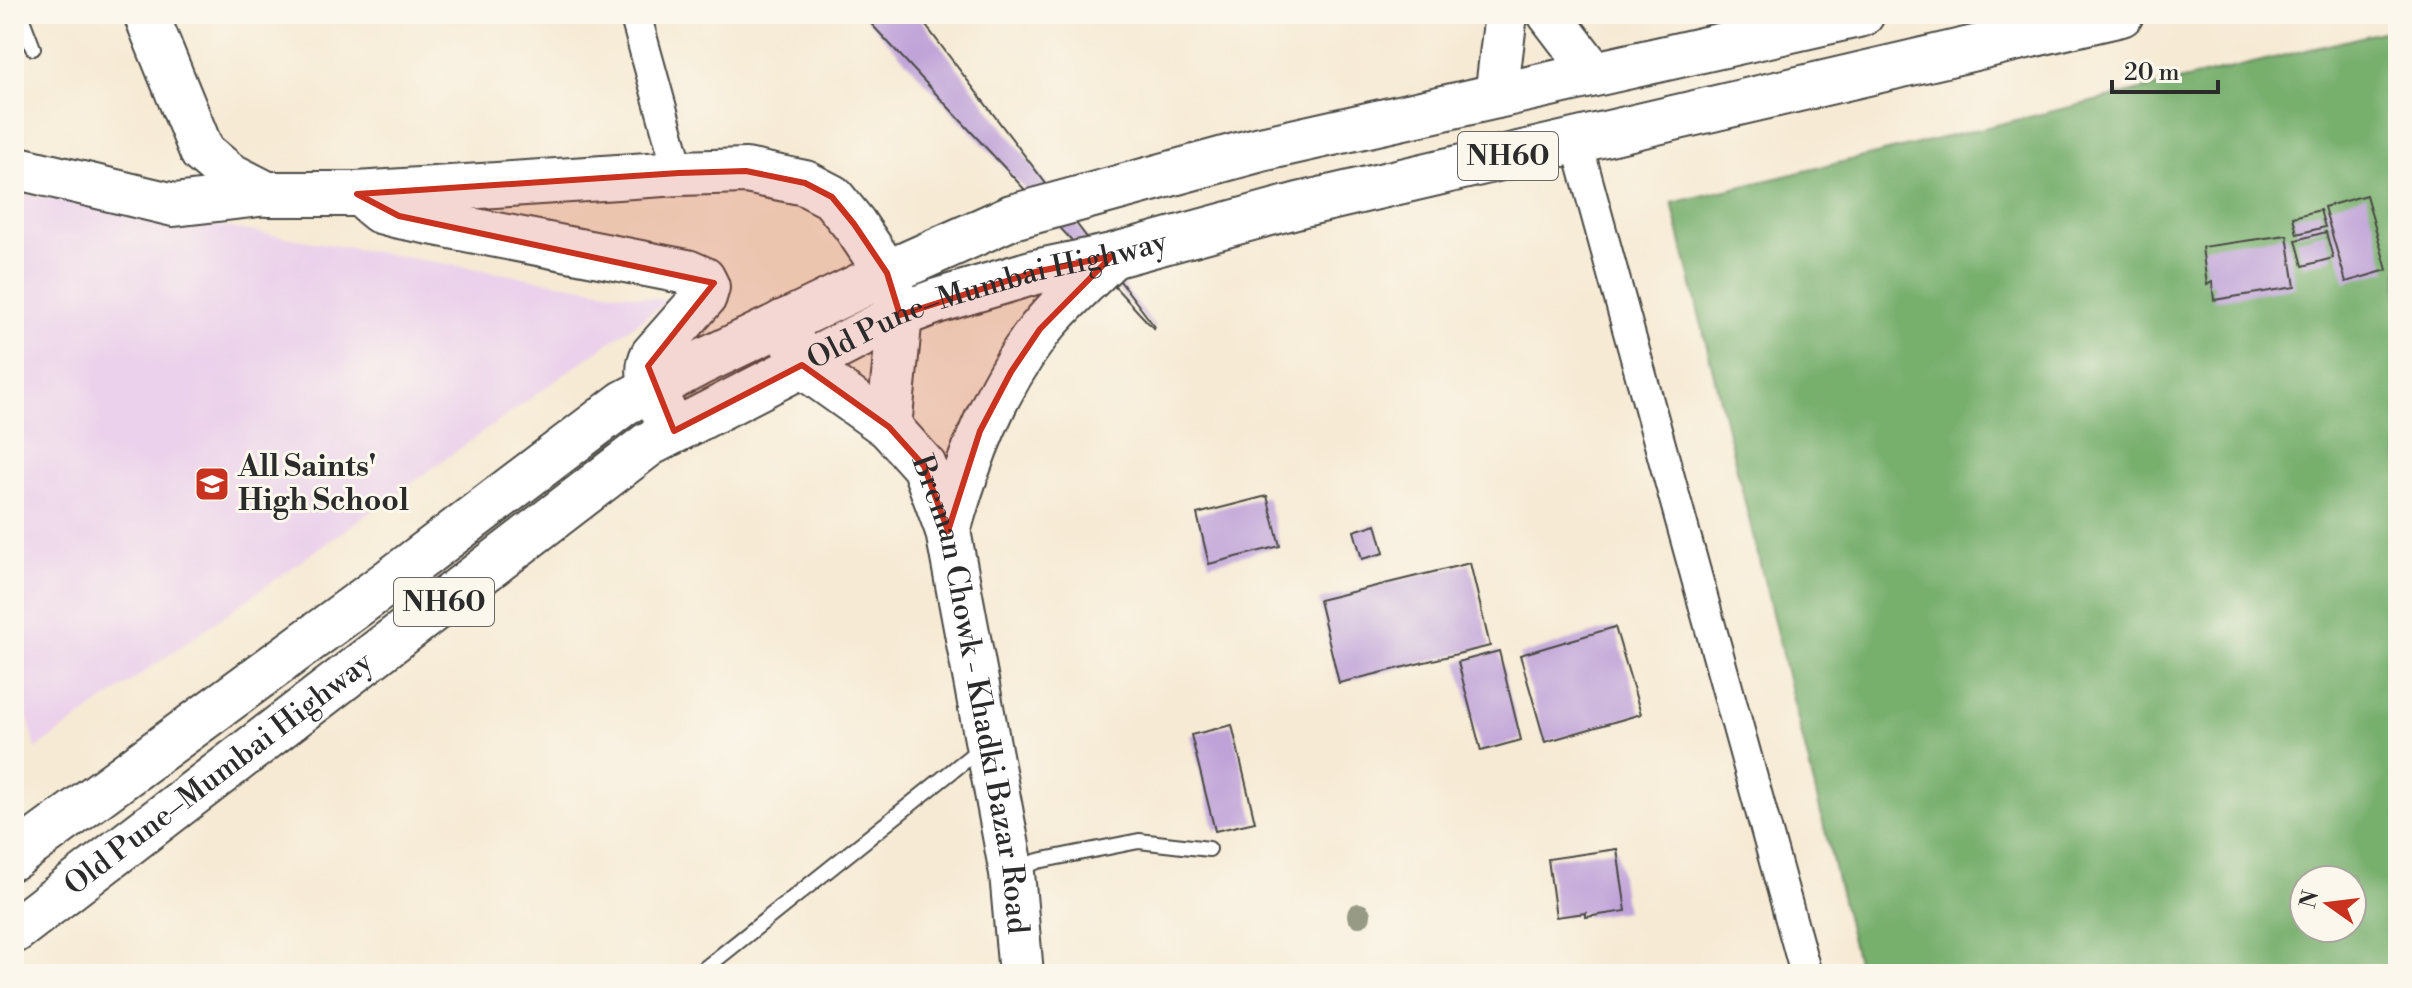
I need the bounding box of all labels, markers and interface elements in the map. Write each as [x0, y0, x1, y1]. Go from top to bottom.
scale bar [2112, 44, 2218, 94]
text: 20 m [2124, 58, 2180, 88]
road number: NH60 [1458, 132, 1558, 180]
street label: Old Pune–Mumbai Highway [801, 223, 1172, 378]
place label: All Saints' High School [237, 448, 409, 520]
street label: Breman Chowk - Khadki Bazar Road [902, 449, 1036, 936]
school or university icon: All Saints' High School [193, 465, 231, 503]
road number: NH60 [394, 578, 494, 626]
street label: Old Pune–Mumbai Highway [57, 643, 381, 904]
north arrow [2288, 864, 2368, 944]
text: N [2295, 887, 2325, 911]

